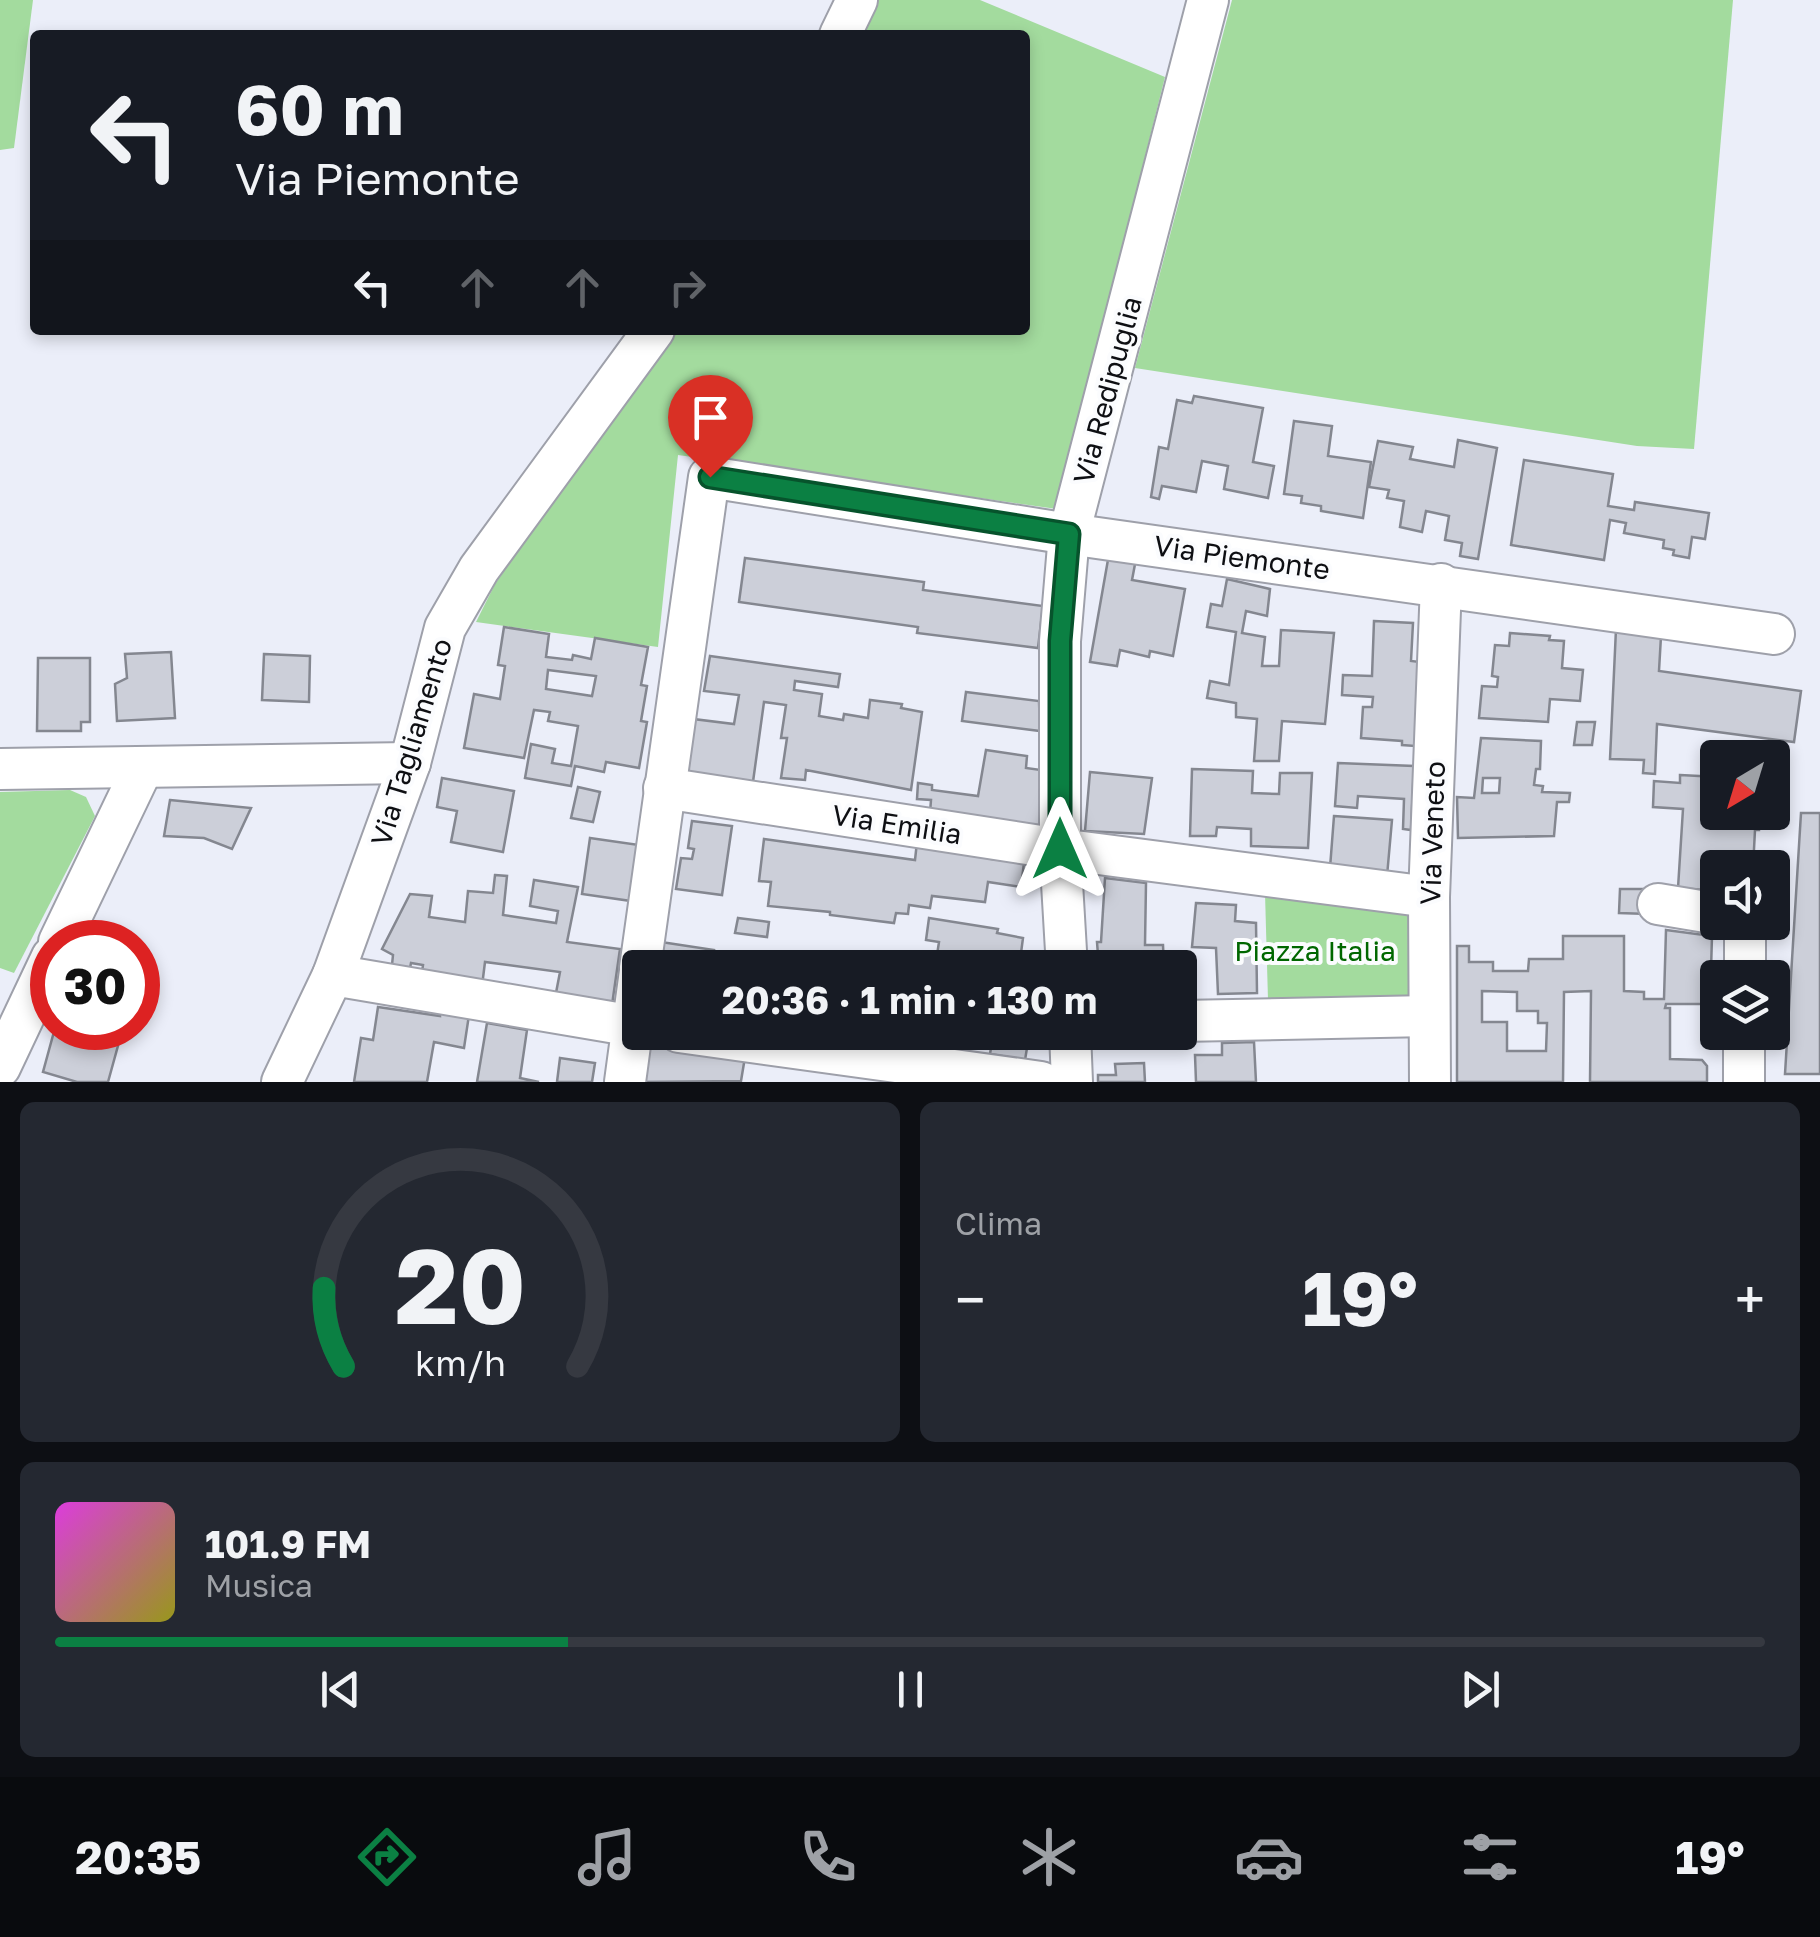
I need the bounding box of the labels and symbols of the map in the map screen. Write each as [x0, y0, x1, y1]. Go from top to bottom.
street label: Via Redipuglia [1066, 293, 1148, 487]
pin [668, 375, 753, 478]
street label: Via Piemonte [1152, 528, 1332, 586]
street label: Via Tagliamento [364, 634, 458, 850]
north arrow [1700, 740, 1790, 830]
street label: Via Veneto [1413, 761, 1451, 905]
street label: Via Emilia [830, 797, 964, 851]
position arrow [1008, 797, 1112, 901]
speed limit sign: 30 [30, 920, 160, 1050]
park label: Piazza Italia [1234, 934, 1396, 967]

